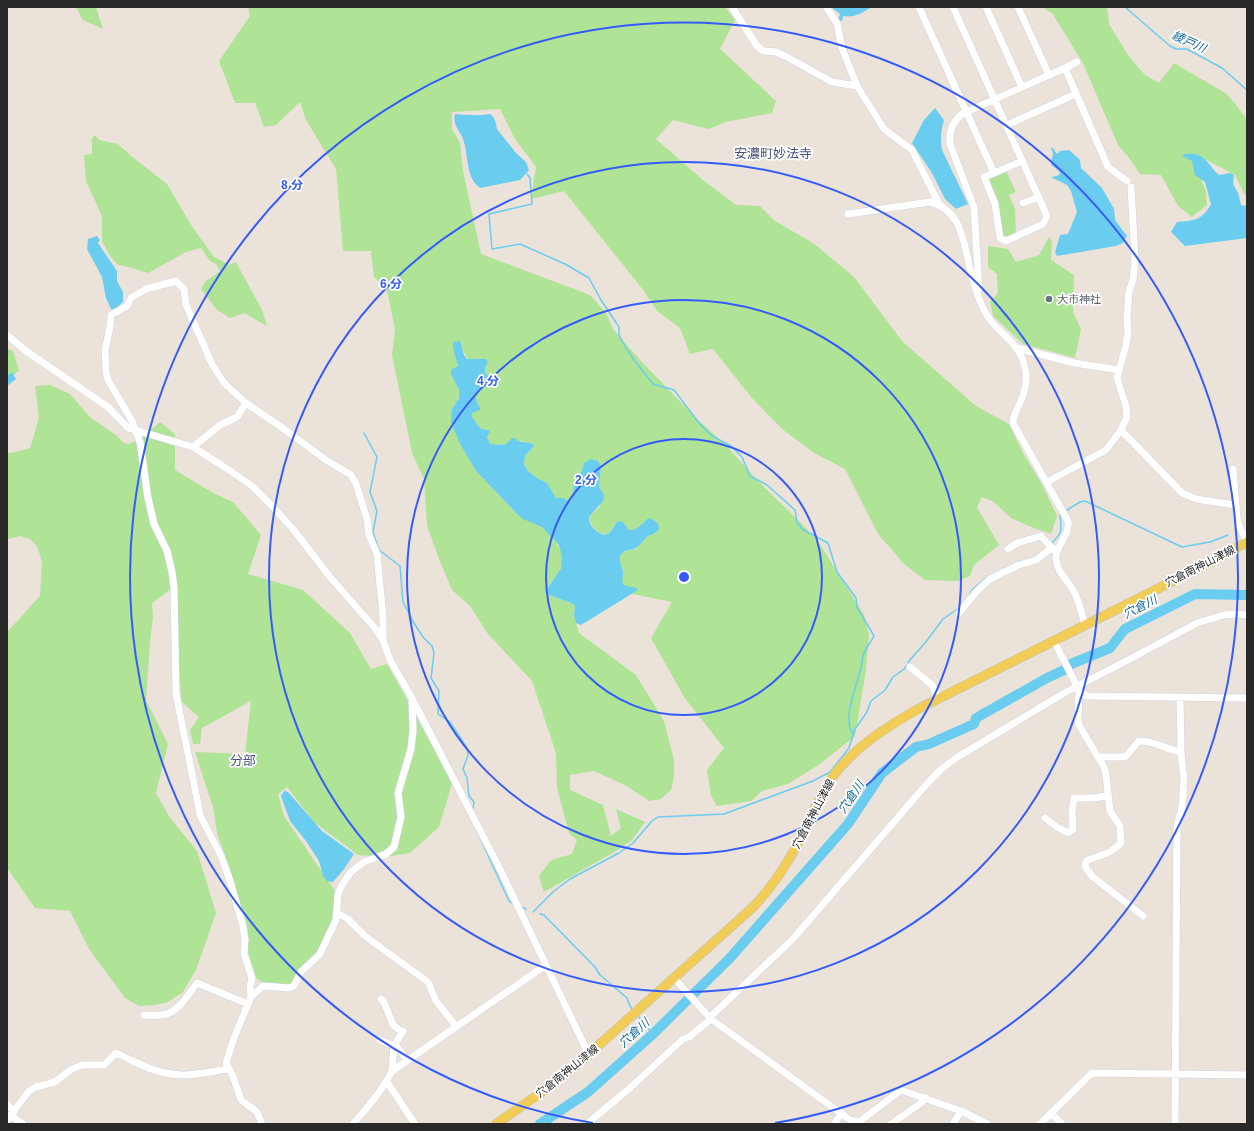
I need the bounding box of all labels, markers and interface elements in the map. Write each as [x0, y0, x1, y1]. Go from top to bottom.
water label: 綾戸川 [1170, 28, 1210, 57]
district label: 安濃町妙法寺 [734, 146, 812, 161]
text: 8 分 [281, 178, 303, 192]
text: 6 分 [380, 277, 402, 291]
place label: 大市神社 [1057, 293, 1101, 305]
marker: 大市神社 [1044, 294, 1054, 304]
text: 4 分 [477, 374, 499, 388]
text: 2 分 [575, 473, 597, 487]
street label: 穴倉南神山津線 [1163, 543, 1237, 589]
centre of rings [677, 570, 691, 584]
water label: 穴倉川 [1121, 592, 1161, 621]
district label: 分部 [230, 753, 256, 768]
street label: 穴倉南神山津線 [790, 777, 836, 851]
water label: 穴倉川 [835, 777, 868, 816]
water label: 穴倉川 [616, 1014, 654, 1050]
street label: 穴倉南神山津線 [533, 1042, 601, 1100]

